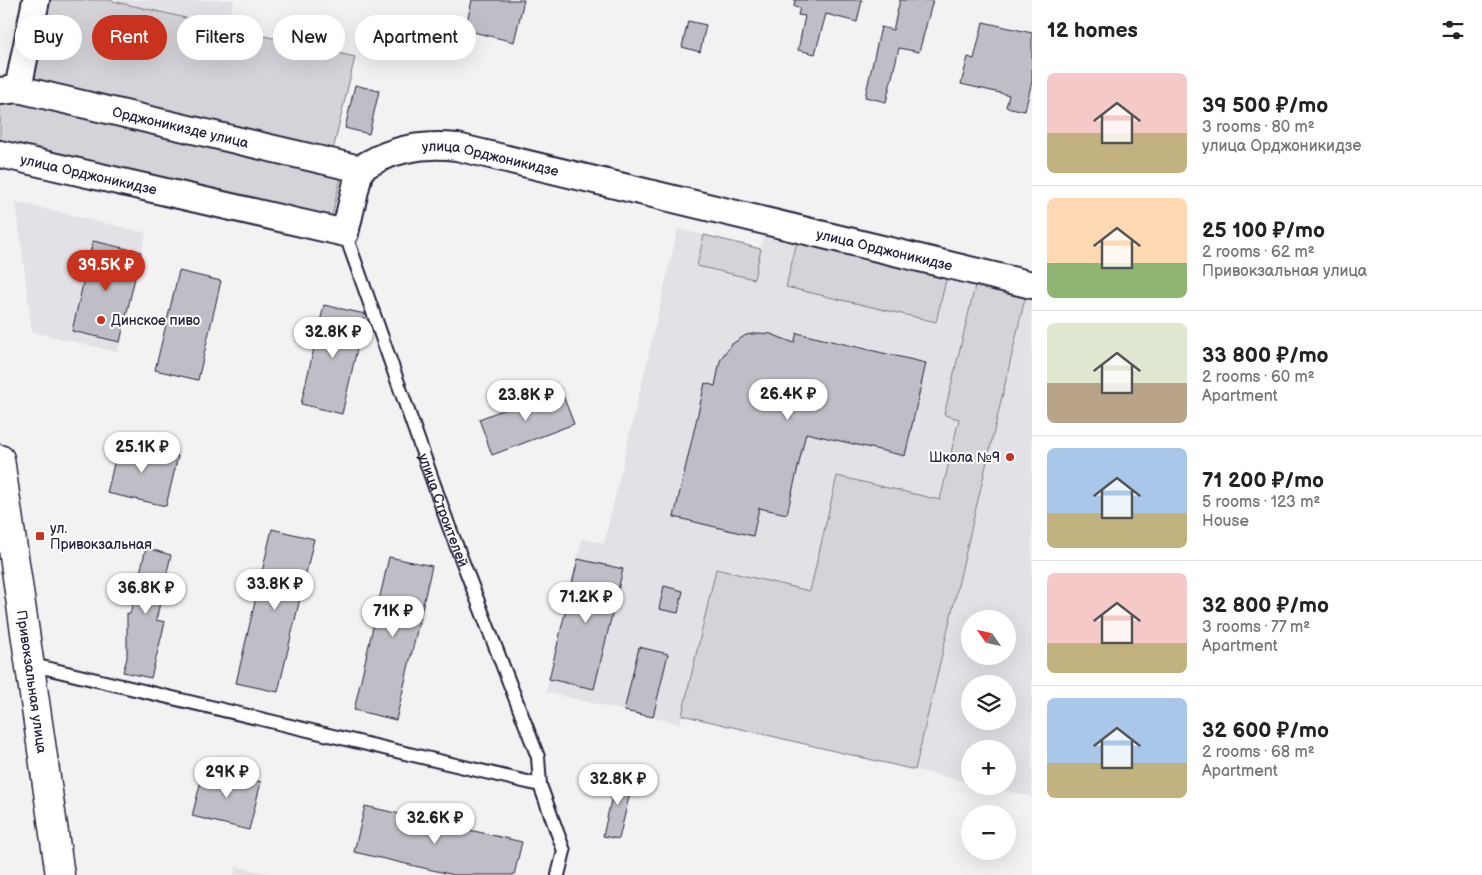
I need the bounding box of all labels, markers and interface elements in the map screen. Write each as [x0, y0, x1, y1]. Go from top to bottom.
chip: Buy [15, 15, 82, 60]
chip: Rent [92, 15, 167, 60]
chip: Filters [177, 15, 263, 60]
chip: New [273, 15, 345, 60]
chip: Apartment [355, 15, 476, 60]
icon: filters [1439, 16, 1467, 44]
text: 12 homes [1047, 18, 1138, 43]
icon: home [1087, 93, 1147, 153]
text: 39 500 ₽/mo [1202, 93, 1328, 118]
street label: Орджоникизде улица [111, 103, 251, 152]
text: 3 rooms · 80 m² [1202, 118, 1315, 137]
text: улица Орджоникидзе [1202, 137, 1361, 156]
street label: улица Орджоникидзе [421, 138, 561, 180]
street label: улица Орджоникидзе [19, 151, 159, 199]
icon: home [1087, 218, 1147, 278]
text: 25 100 ₽/mo [1202, 218, 1325, 243]
street label: улица Орджоникидзе [815, 226, 954, 275]
text: 2 rooms · 62 m² [1202, 243, 1315, 262]
pin: 39.5K ₽ [60, 250, 152, 292]
text: 39.5K ₽ [78, 256, 134, 275]
text: Привокзальная улица [1202, 262, 1367, 281]
place label: Динское пиво [111, 312, 200, 329]
marker: Динское пиво [95, 314, 107, 326]
pin: 32.8K ₽ [287, 316, 379, 359]
text: 32.8K ₽ [305, 323, 361, 342]
icon: home [1087, 343, 1147, 403]
text: 33 800 ₽/mo [1202, 343, 1329, 368]
text: 2 rooms · 60 m² [1202, 368, 1315, 387]
pin: 26.4K ₽ [742, 378, 834, 421]
pin: 23.8K ₽ [480, 380, 572, 422]
text: 26.4K ₽ [760, 385, 816, 404]
text: 23.8K ₽ [498, 386, 554, 405]
text: Apartment [1202, 387, 1278, 406]
pin: 25.1K ₽ [96, 432, 188, 474]
text: 25.1K ₽ [115, 438, 169, 457]
place label: Школа №9 [929, 449, 1000, 466]
street label: улица Строителей [415, 451, 472, 569]
marker: Школа №9 [1004, 451, 1016, 463]
icon: home [1087, 468, 1147, 528]
text: 71 200 ₽/mo [1202, 468, 1324, 493]
text: 5 rooms · 123 m² [1202, 493, 1320, 512]
text: House [1202, 512, 1249, 531]
place label: ул. Привокзальная [50, 520, 152, 553]
marker: ул. Привокзальная [34, 530, 46, 542]
pin: 33.8K ₽ [229, 568, 321, 611]
pin: 36.8K ₽ [100, 572, 192, 615]
text: 33.8K ₽ [247, 575, 303, 594]
text: 36.8K ₽ [118, 579, 174, 598]
pin: 71.2K ₽ [540, 582, 632, 624]
text: 71.2K ₽ [559, 588, 613, 607]
icon: home [1087, 593, 1147, 653]
text: 32 800 ₽/mo [1202, 593, 1329, 618]
pin: 71K ₽ [358, 596, 428, 638]
text: 71K ₽ [373, 602, 413, 621]
street label: Привокзальная улица [13, 609, 50, 755]
north arrow [961, 610, 1016, 665]
map controls [961, 610, 1016, 860]
text: 3 rooms · 77 m² [1202, 618, 1310, 637]
text: Apartment [1202, 637, 1278, 656]
button: layers [961, 675, 1016, 730]
icon: home [1087, 718, 1147, 778]
text: 32 600 ₽/mo [1202, 718, 1329, 743]
button: + [961, 740, 1016, 795]
text: 2 rooms · 68 m² [1202, 743, 1315, 762]
pin: 29K ₽ [192, 756, 262, 799]
text: Apartment [1202, 762, 1278, 781]
text: 29K ₽ [205, 763, 249, 782]
pin: 32.8K ₽ [572, 764, 664, 806]
text: 32.8K ₽ [590, 770, 646, 789]
pin: 32.6K ₽ [389, 802, 481, 845]
button: − [961, 805, 1016, 860]
text: 32.6K ₽ [407, 809, 463, 828]

